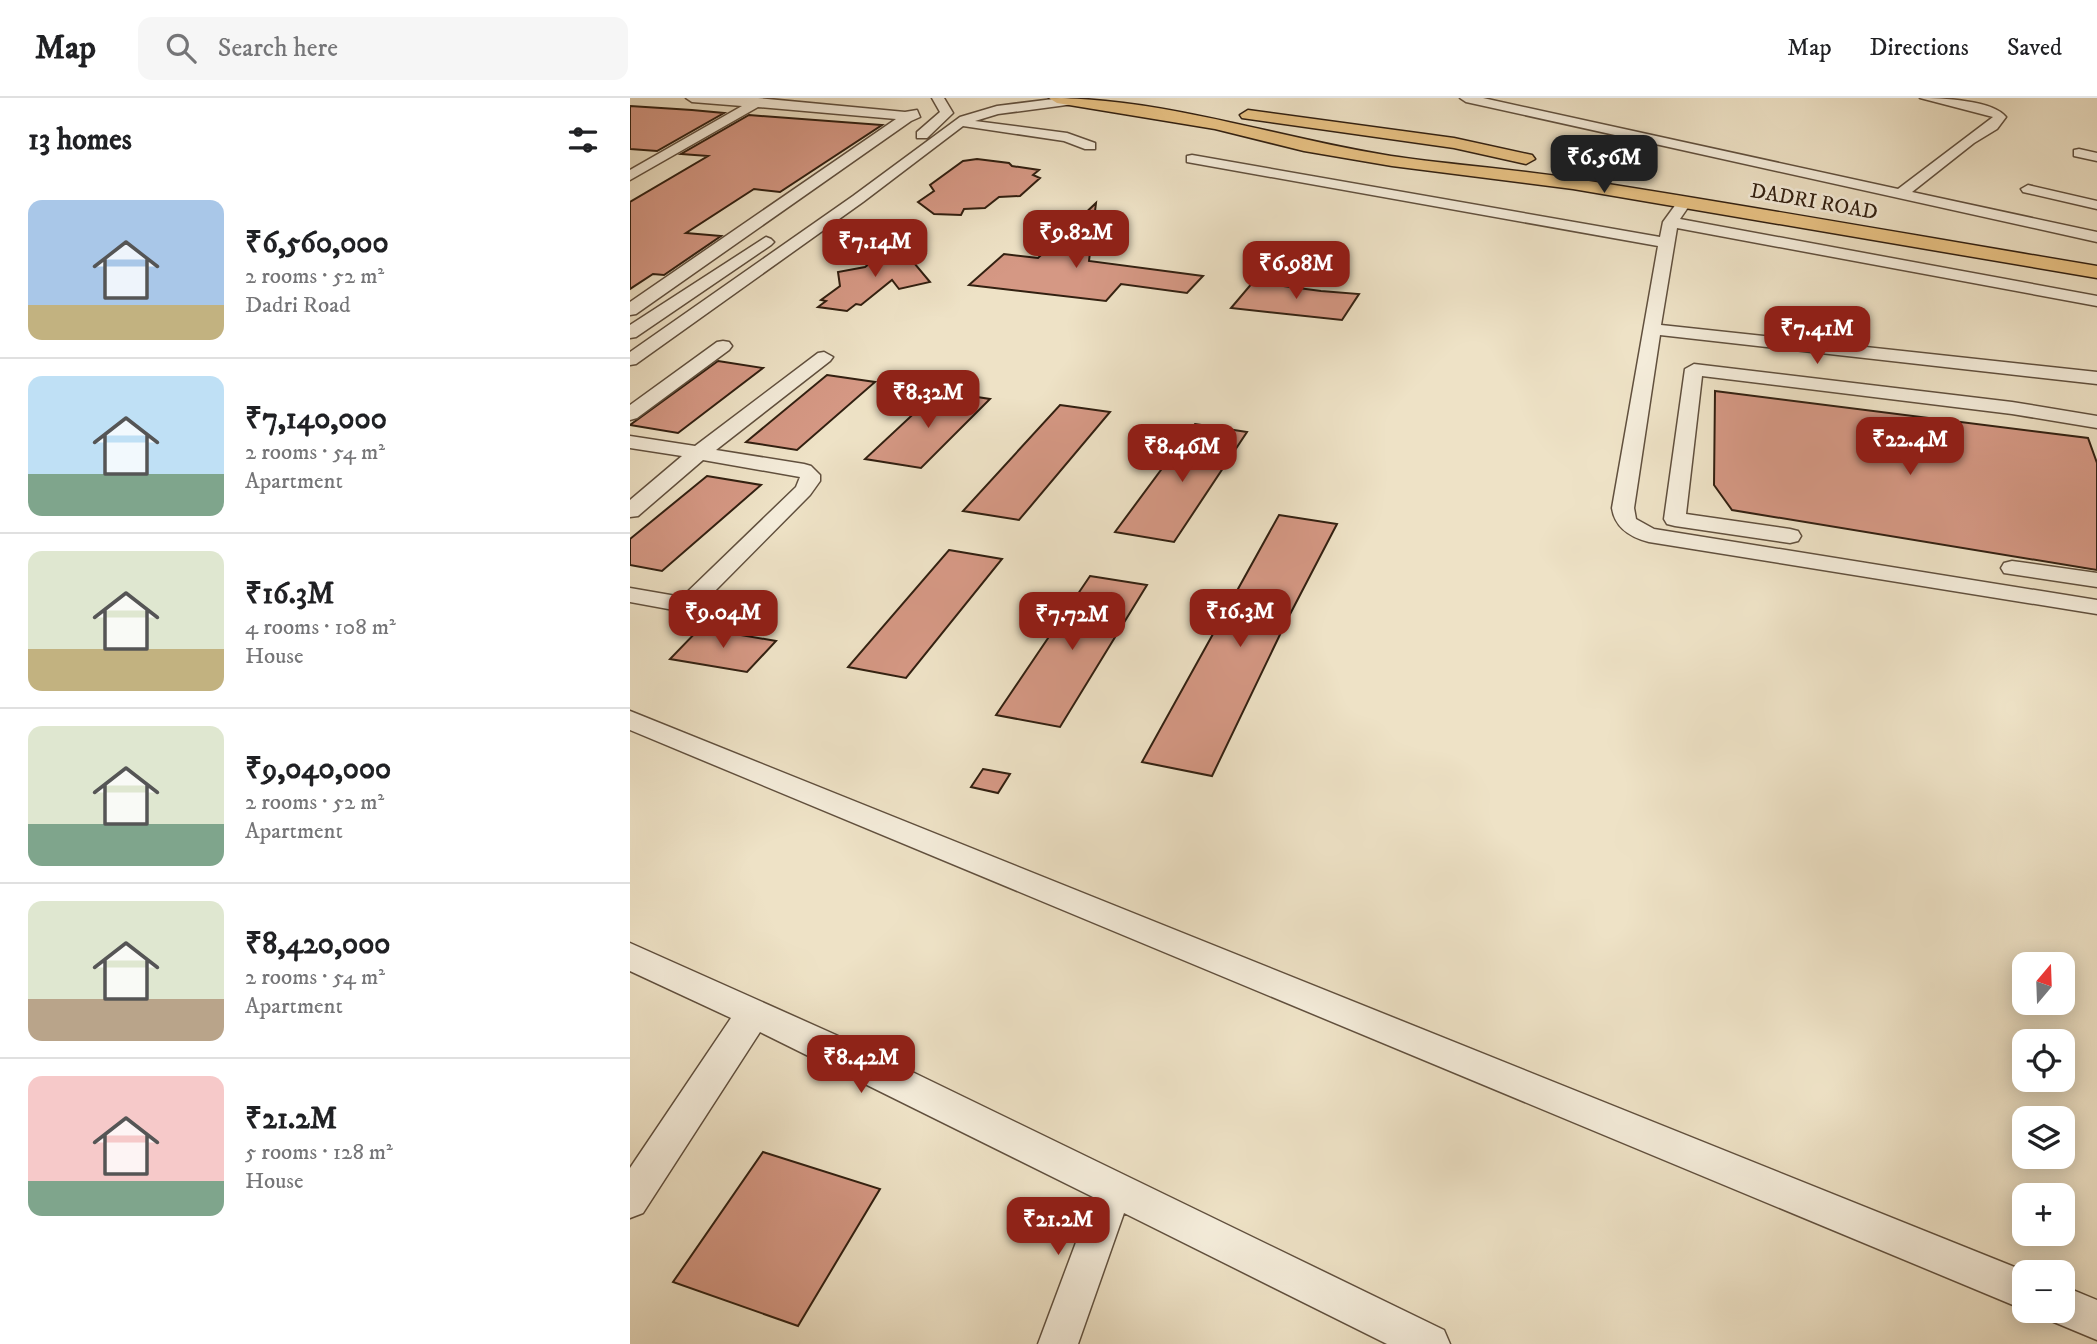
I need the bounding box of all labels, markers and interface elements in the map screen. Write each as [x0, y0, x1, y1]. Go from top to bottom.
search box [138, 17, 628, 80]
text: Map [35, 28, 96, 69]
icon: search [162, 29, 200, 67]
text: Search here [218, 32, 338, 65]
text: Map [1787, 33, 1832, 63]
text: Directions [1870, 33, 1969, 63]
text: Saved [2007, 33, 2062, 63]
icon: filters [564, 121, 602, 159]
text: 13 homes [28, 122, 132, 159]
pin: ₹6.56M [1547, 136, 1661, 195]
text: ₹6.56M [1567, 143, 1641, 172]
street label: DADRI ROAD [1748, 178, 1880, 226]
pin: ₹9.82M [1019, 211, 1133, 270]
text: ₹9.82M [1039, 218, 1113, 247]
pin: ₹7.14M [818, 220, 932, 279]
text: ₹6,560,000 [245, 225, 389, 262]
text: ₹7.14M [838, 227, 912, 256]
icon: home [84, 228, 168, 312]
pin: ₹6.98M [1239, 242, 1353, 301]
text: ₹6.98M [1259, 249, 1333, 278]
text: 2 rooms · 52 m² [245, 262, 384, 291]
text: Dadri Road [245, 291, 350, 320]
pin: ₹7.41M [1760, 306, 1874, 366]
text: ₹7.41M [1780, 314, 1854, 343]
pin: ₹8.32M [871, 370, 985, 430]
text: ₹8.32M [892, 378, 964, 407]
text: ₹7,140,000 [245, 401, 387, 438]
icon: home [84, 404, 168, 488]
pin: ₹22.4M [1853, 418, 1967, 477]
pin: ₹8.46M [1125, 424, 1239, 484]
text: ₹22.4M [1872, 425, 1948, 454]
text: ₹8.46M [1144, 432, 1220, 461]
text: 2 rooms · 54 m² [245, 438, 385, 467]
text: Apartment [245, 467, 343, 496]
text: ₹16.3M [245, 576, 334, 613]
icon: home [84, 579, 168, 663]
pin: ₹16.3M [1183, 589, 1297, 649]
pin: ₹9.04M [666, 590, 780, 650]
pin: ₹7.72M [1015, 592, 1129, 652]
text: ₹16.3M [1206, 597, 1274, 626]
text: ₹9.04M [685, 598, 761, 627]
text: ₹7.72M [1035, 600, 1109, 629]
text: 4 rooms · 108 m² [245, 613, 396, 642]
text: House [245, 642, 303, 671]
text: ₹9,040,000 [245, 751, 391, 788]
icon: home [84, 754, 168, 838]
text: 2 rooms · 52 m² [245, 788, 384, 817]
text: Apartment [245, 817, 343, 846]
text: ₹8,420,000 [245, 926, 391, 963]
icon: home [84, 929, 168, 1013]
north arrow [2012, 952, 2076, 1015]
map controls [2012, 952, 2075, 1323]
text: 2 rooms · 54 m² [245, 963, 385, 992]
text: Apartment [245, 992, 343, 1021]
button: locate [2012, 1029, 2075, 1092]
pin: ₹8.42M [804, 1035, 918, 1095]
text: ₹8.42M [823, 1043, 899, 1072]
text: ₹21.2M [245, 1101, 337, 1138]
icon: home [84, 1104, 168, 1188]
button: layers [2012, 1106, 2075, 1169]
text: 5 rooms · 128 m² [245, 1138, 393, 1167]
text: House [245, 1167, 303, 1196]
button: + [2012, 1183, 2075, 1246]
pin: ₹21.2M [1001, 1198, 1115, 1257]
text: ₹21.2M [1023, 1205, 1093, 1234]
button: − [2012, 1260, 2075, 1323]

